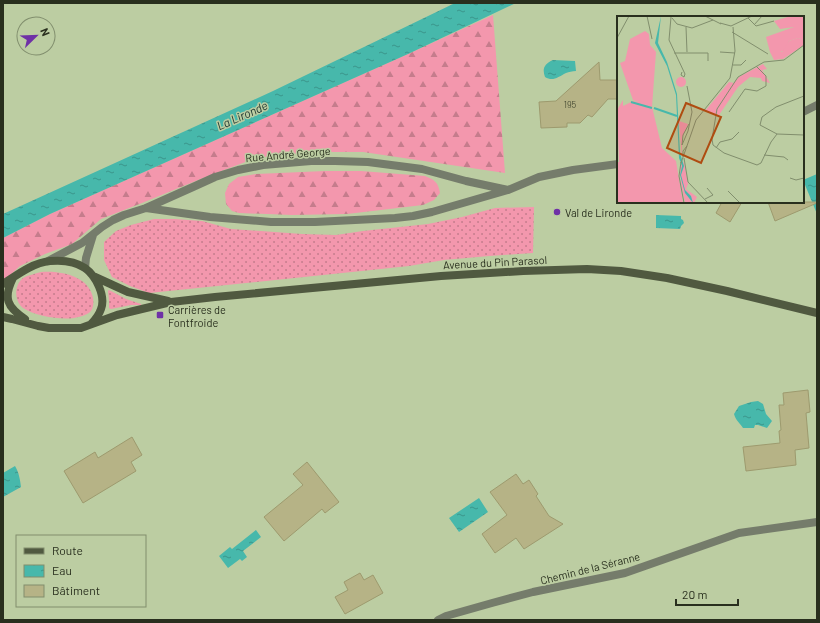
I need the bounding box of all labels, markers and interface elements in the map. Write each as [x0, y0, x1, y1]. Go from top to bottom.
north arrow [16, 16, 56, 56]
inset map [617, 16, 804, 203]
text: N [38, 26, 53, 38]
water label: La Lironde [214, 98, 270, 132]
house number: 195 [564, 99, 577, 110]
street label: Rue André George [245, 144, 331, 164]
place label: Val de Lironde [565, 206, 632, 219]
marker: Val de Lironde [552, 207, 562, 217]
street label: Avenue du Pin Parasol [443, 253, 547, 271]
place label: Carrières de Fontfroide [168, 303, 226, 329]
marker: Carrières de Fontfroide [155, 310, 165, 320]
legend [16, 535, 146, 607]
text: Route [52, 543, 83, 557]
street label: Chemin de la Séranne [539, 549, 641, 587]
text: Eau [52, 563, 72, 577]
scale bar [676, 581, 738, 607]
text: Bâtiment [52, 583, 100, 597]
text: 20 m [682, 587, 708, 601]

